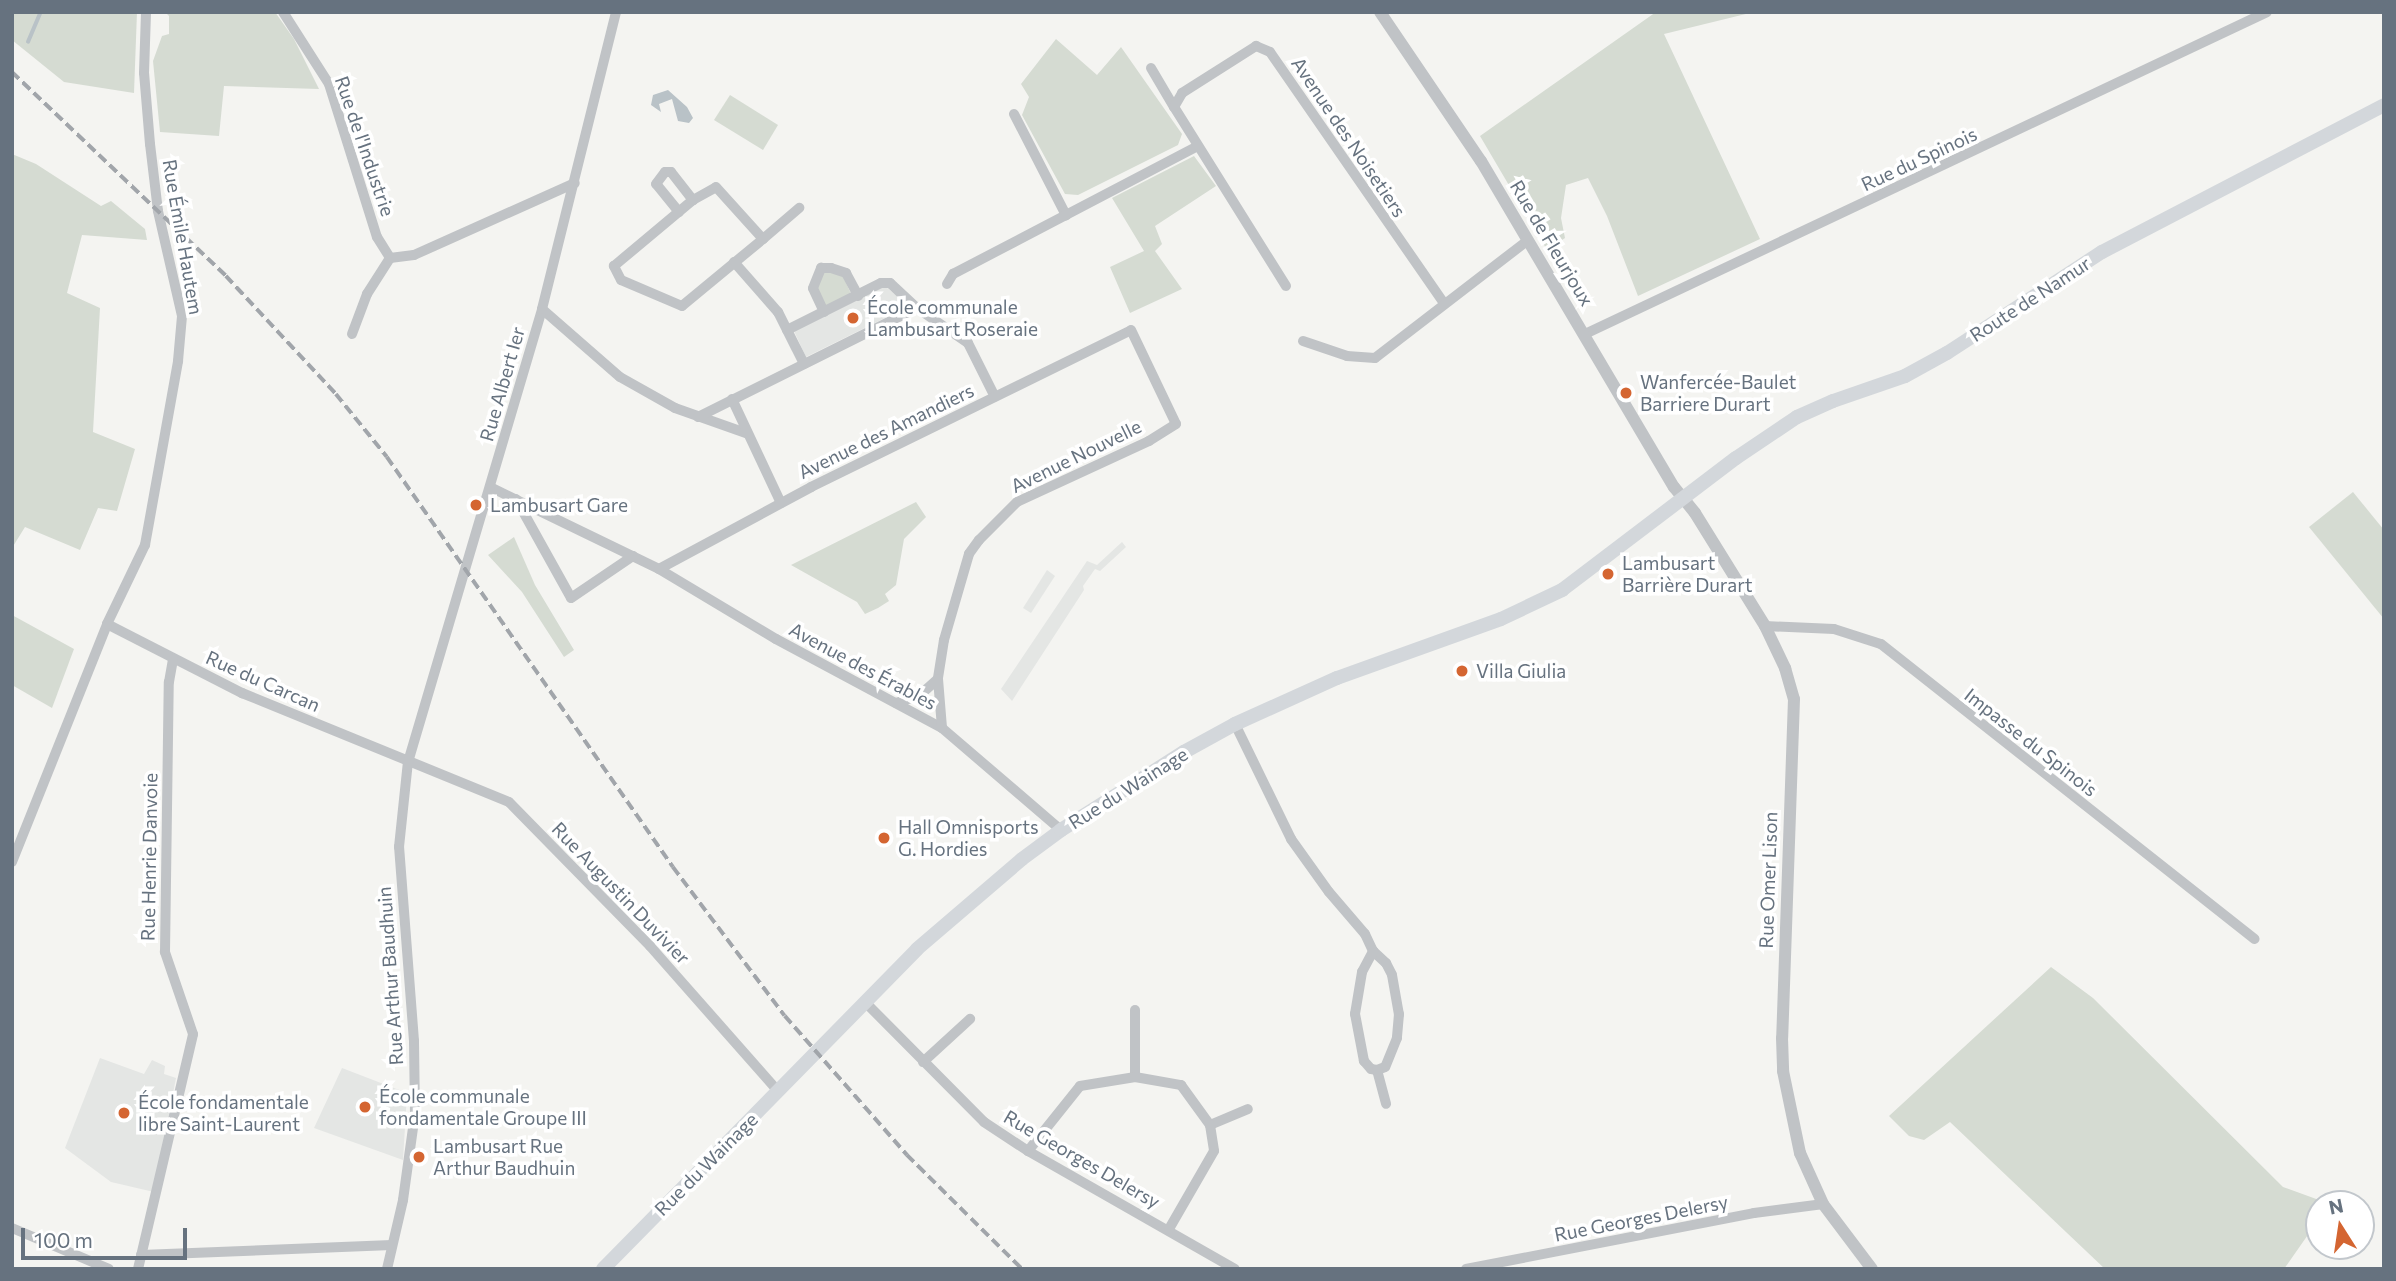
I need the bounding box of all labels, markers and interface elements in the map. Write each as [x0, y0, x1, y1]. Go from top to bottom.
street label: Avenue des Noisetiers [1287, 53, 1411, 221]
street label: Rue de l'Industrie [330, 73, 400, 219]
street label: Rue du Spinois [1857, 122, 1981, 196]
street label: Rue Émile Hautem [158, 158, 208, 316]
street label: Rue de Fleurjoux [1506, 176, 1598, 310]
street label: Route de Namur [1965, 252, 2095, 346]
place label: École communale Lambusart Roseraie [867, 296, 1038, 340]
marker: École communale Lambusart Roseraie [845, 310, 861, 326]
street label: Rue Albert Ier [475, 324, 529, 444]
place label: Wanfercée-Baulet Barriere Durart [1640, 371, 1796, 415]
street label: Avenue des Amandiers [794, 379, 978, 483]
marker: Wanfercée-Baulet Barriere Durart [1618, 385, 1634, 401]
street label: Avenue Nouvelle [1007, 415, 1145, 497]
place label: Lambusart Gare [490, 494, 628, 516]
marker: Lambusart Gare [468, 497, 484, 513]
place label: Lambusart Barrière Durart [1622, 552, 1753, 596]
marker: Lambusart Barrière Durart [1600, 566, 1616, 582]
street label: Avenue des Érables [785, 618, 941, 714]
street label: Rue du Carcan [202, 646, 324, 716]
place label: Villa Giulia [1476, 660, 1566, 682]
marker: Villa Giulia [1454, 663, 1470, 679]
street label: Impasse du Spinois [1960, 683, 2102, 801]
street label: Rue du Wainage [1064, 742, 1192, 834]
street label: Rue Henrie Danvoie [136, 773, 162, 941]
street label: Rue Omer Lison [1754, 811, 1782, 949]
place label: Hall Omnisports G. Hordies [898, 816, 1039, 860]
street label: Rue Augustin Duvivier [547, 817, 695, 969]
marker: Hall Omnisports G. Hordies [876, 830, 892, 846]
street label: Rue Arthur Baudhuin [372, 886, 408, 1066]
place label: École communale fondamentale Groupe III [379, 1085, 587, 1129]
place label: École fondamentale libre Saint-Laurent [138, 1091, 309, 1135]
marker: École communale fondamentale Groupe III [357, 1099, 373, 1115]
marker: École fondamentale libre Saint-Laurent [116, 1105, 132, 1121]
street label: Rue Georges Delersy [1000, 1105, 1164, 1213]
street label: Rue du Wainage [650, 1108, 762, 1220]
place label: Lambusart Rue Arthur Baudhuin [433, 1135, 575, 1179]
marker: Lambusart Rue Arthur Baudhuin [411, 1149, 427, 1165]
street label: Rue Georges Delersy [1552, 1190, 1730, 1246]
north arrow [2305, 1190, 2375, 1260]
text: N [2327, 1193, 2345, 1219]
scale bar [24, 1214, 191, 1258]
text: 100 m [34, 1227, 93, 1252]

